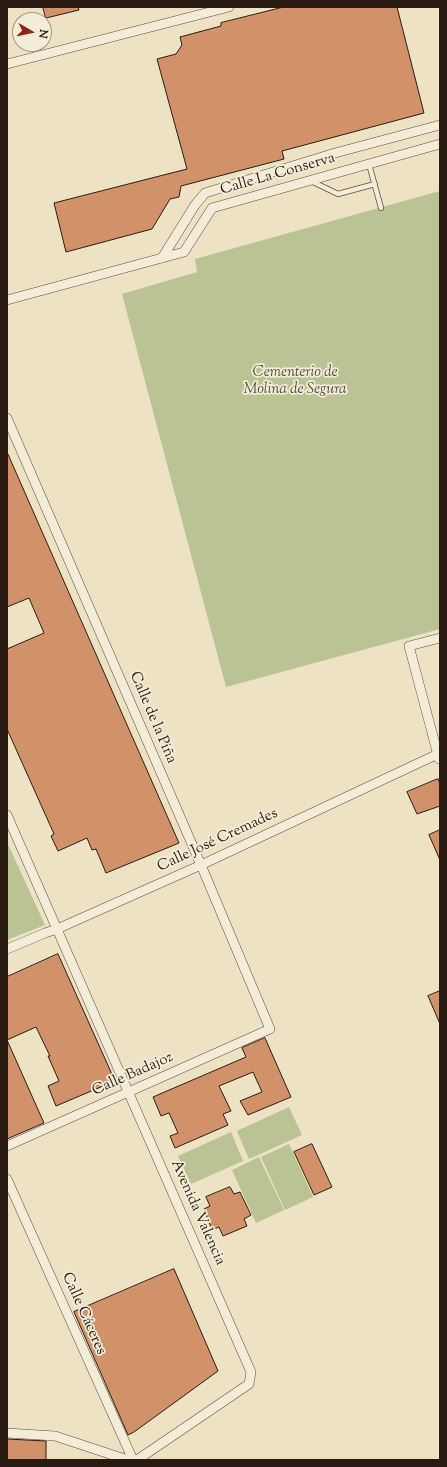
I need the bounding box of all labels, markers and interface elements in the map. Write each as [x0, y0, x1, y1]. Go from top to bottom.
north arrow [12, 12, 52, 52]
text: N [34, 28, 51, 39]
street label: Calle La Conserva [219, 150, 337, 200]
park label: Cementerio de Molina de Segura [244, 364, 346, 399]
street label: Calle de la Piña [125, 669, 179, 767]
street label: Calle José Cremades [155, 805, 281, 877]
street label: Calle Badajoz [90, 1049, 176, 1101]
street label: Avenida Valencia [166, 1158, 228, 1268]
street label: Calle Cáceres [57, 1270, 109, 1358]

